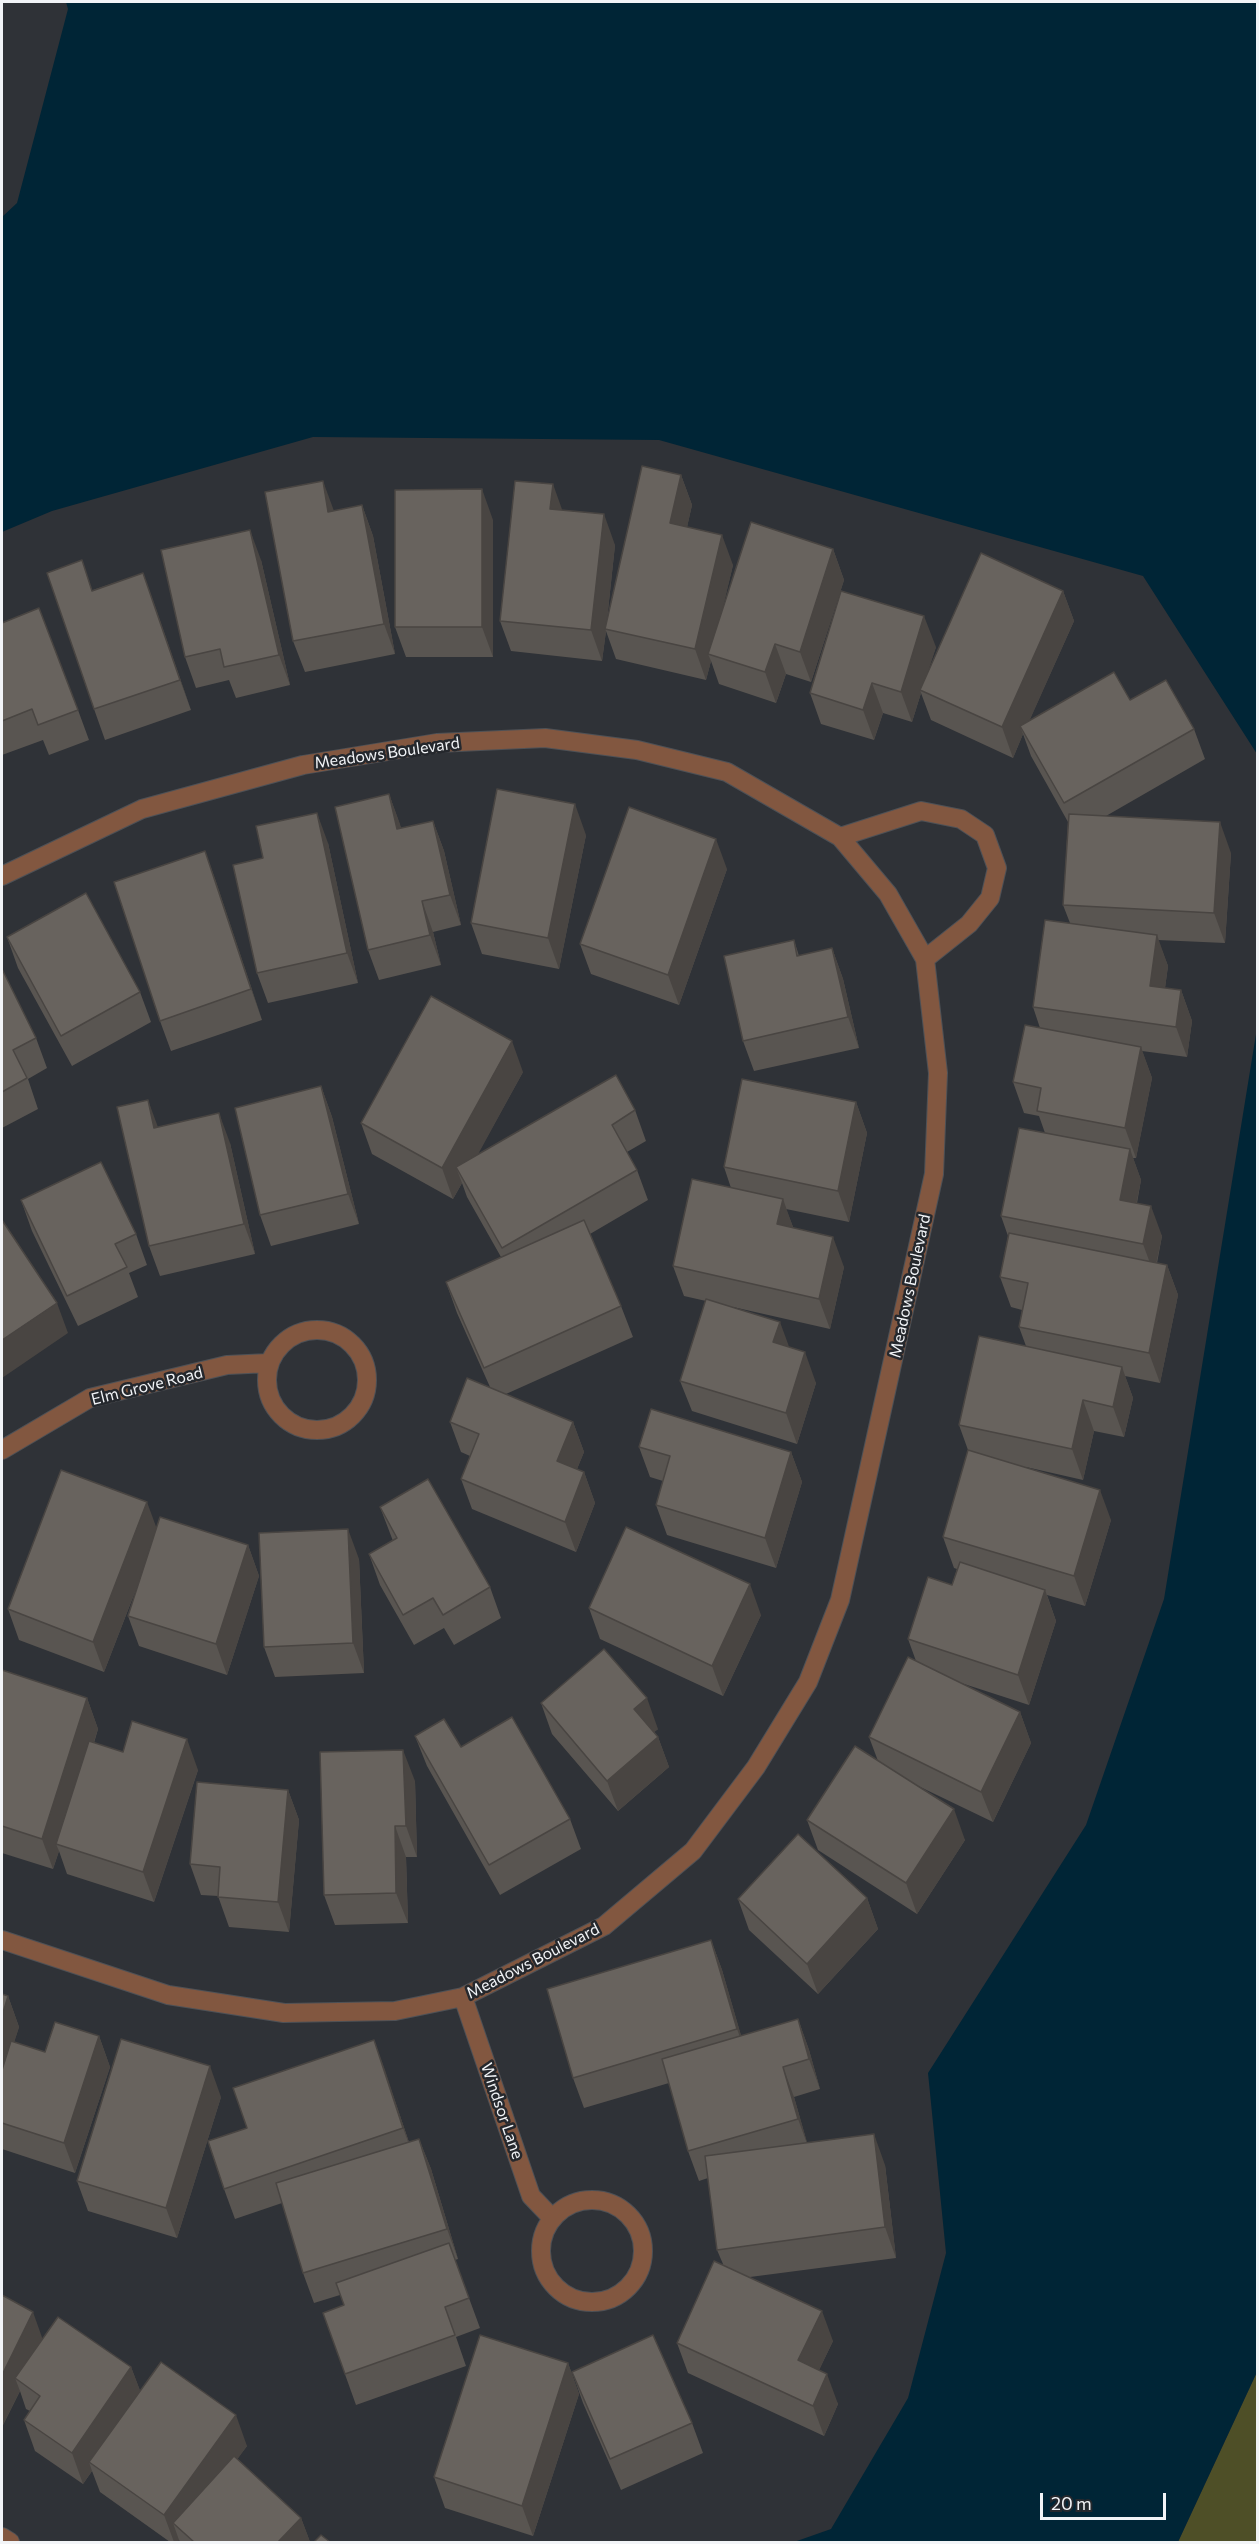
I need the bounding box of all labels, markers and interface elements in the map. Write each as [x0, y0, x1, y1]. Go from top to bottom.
street label: Meadows Boulevard [313, 733, 461, 773]
street label: Meadows Boulevard [885, 1212, 935, 1360]
street label: Elm Grove Road [89, 1363, 205, 1409]
street label: Meadows Boulevard [463, 1919, 603, 2003]
street label: Windsor Lane [477, 2060, 527, 2162]
scale bar [1043, 2481, 1169, 2519]
text: 20 m [1051, 2492, 1092, 2514]

